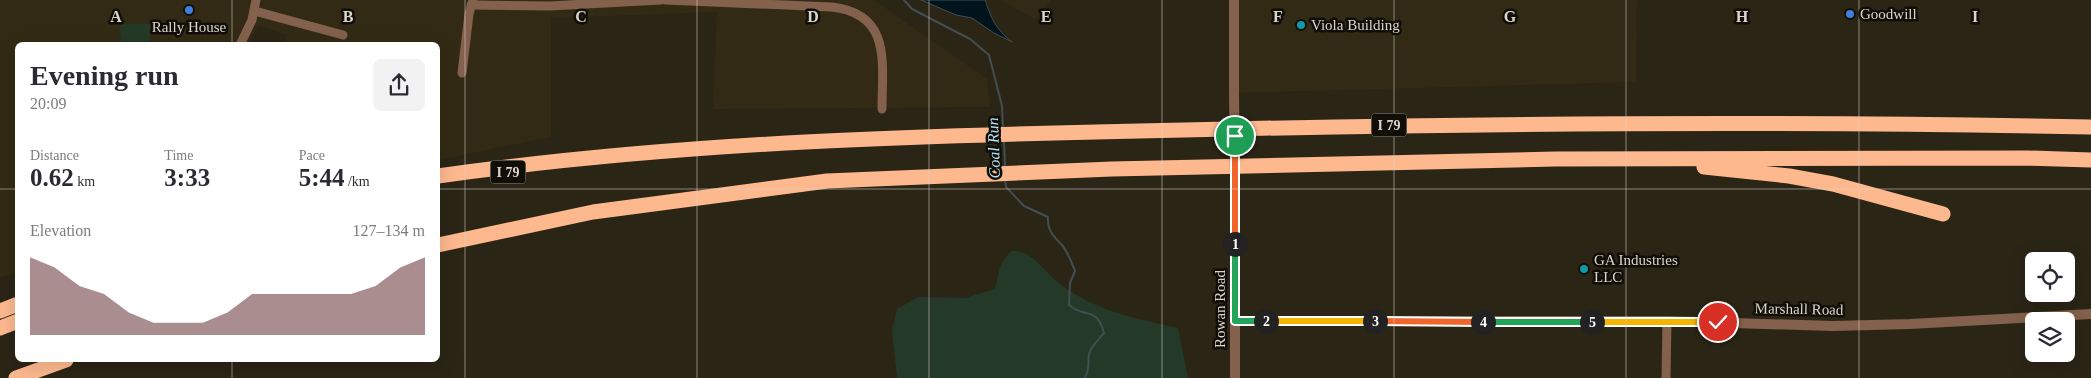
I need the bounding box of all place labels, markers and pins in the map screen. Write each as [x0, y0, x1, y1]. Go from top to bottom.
marker: Rally House [183, 4, 195, 16]
place label: Goodwill [1860, 6, 1917, 22]
marker: Goodwill [1844, 8, 1856, 20]
place label: Viola Building [1311, 17, 1400, 33]
place label: Rally House [152, 19, 227, 35]
marker: Viola Building [1295, 19, 1307, 31]
pin [1214, 115, 1256, 157]
pin: 1 [1222, 232, 1248, 256]
place label: GA Industries LLC [1594, 252, 1678, 285]
marker: GA Industries LLC [1578, 263, 1590, 275]
pin [1697, 301, 1739, 343]
pin: 2 [1254, 308, 1278, 334]
pin: 3 [1362, 308, 1388, 334]
pin: 4 [1470, 310, 1496, 334]
pin: 5 [1580, 310, 1604, 334]

